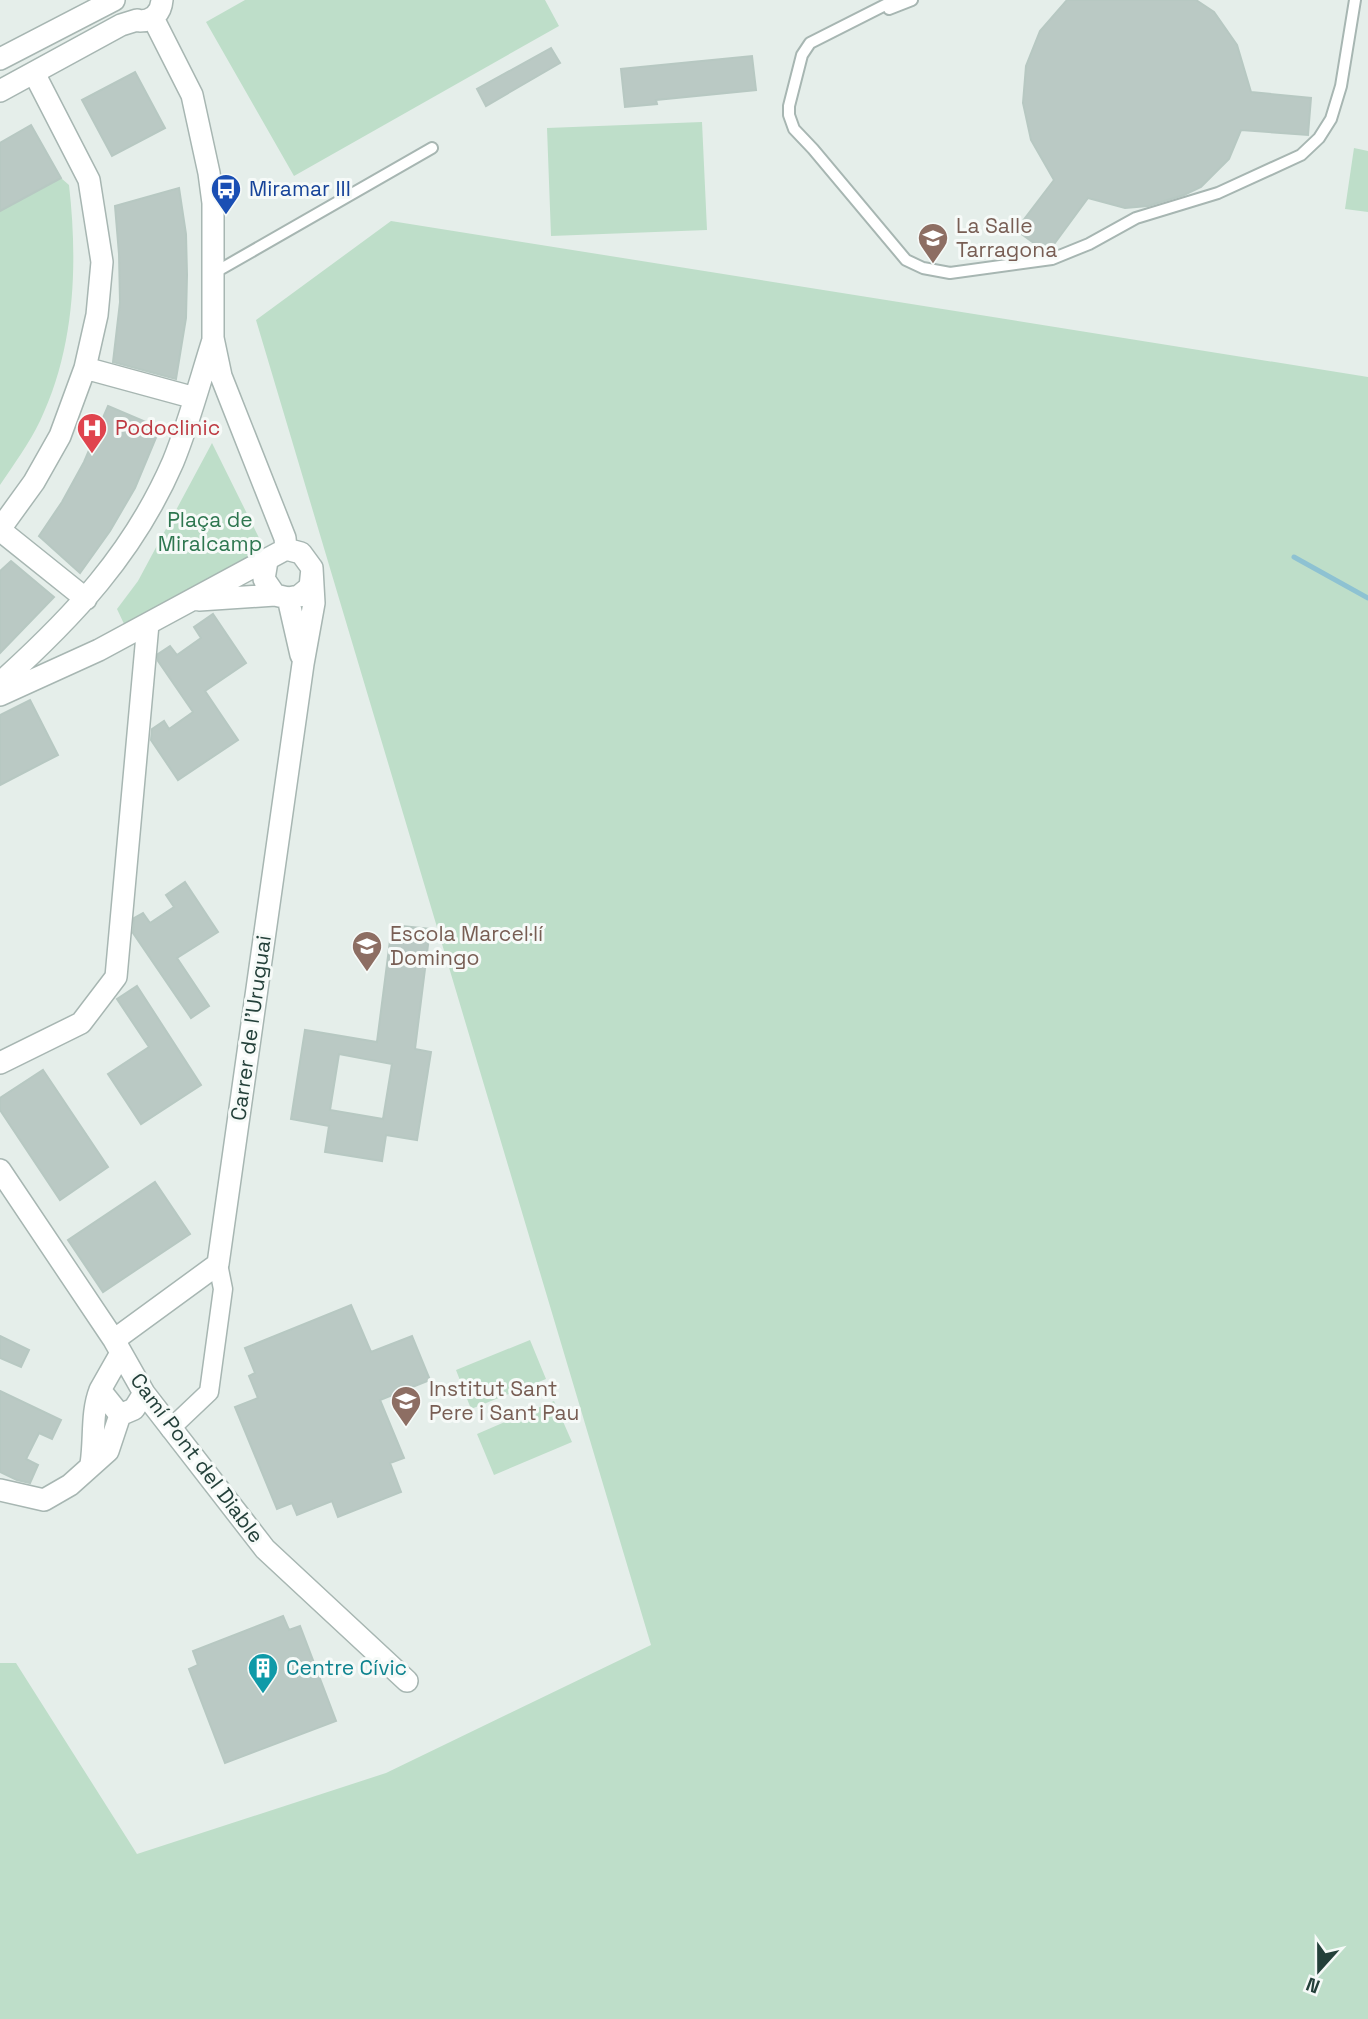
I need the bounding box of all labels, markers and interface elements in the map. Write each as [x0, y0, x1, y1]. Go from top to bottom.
bus stop icon: Miramar III [209, 172, 243, 216]
place label: Miramar III [249, 175, 351, 202]
place label: La Salle Tarragona [956, 212, 1057, 263]
school or university icon: La Salle Tarragona [916, 221, 950, 265]
hospital icon: Podoclinic [75, 411, 109, 455]
place label: Podoclinic [115, 414, 220, 441]
park label: Plaça de Miralcamp [158, 506, 262, 557]
place label: Escola Marcel·lí Domingo [390, 920, 544, 971]
school or university icon: Escola Marcel·lí Domingo [350, 929, 384, 973]
street label: Carrer de l'Uruguai [224, 934, 277, 1122]
street label: Camí Pont del Diable [125, 1367, 270, 1548]
place label: Institut Sant Pere i Sant Pau [429, 1375, 579, 1426]
school or university icon: Institut Sant Pere i Sant Pau [389, 1384, 423, 1428]
building icon: Centre Cívic [246, 1651, 280, 1695]
place label: Centre Cívic [286, 1654, 407, 1681]
north arrow [1284, 1935, 1354, 2005]
text: N [1303, 1971, 1324, 1999]

